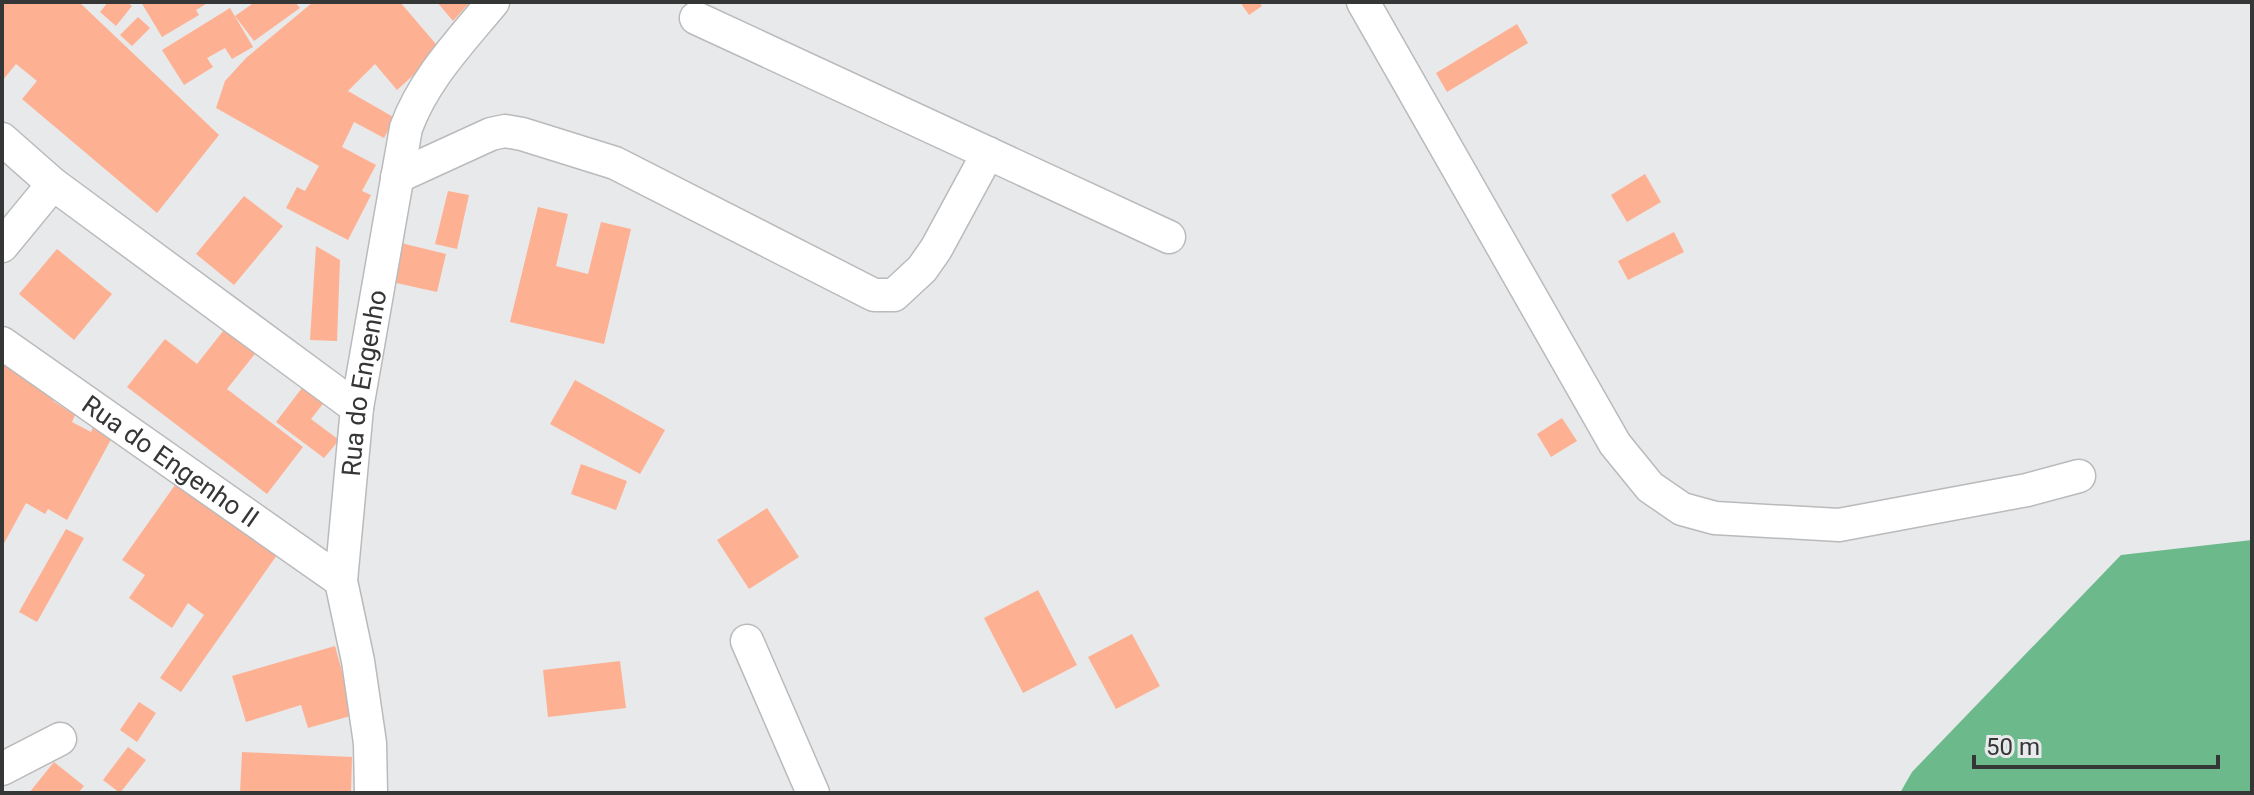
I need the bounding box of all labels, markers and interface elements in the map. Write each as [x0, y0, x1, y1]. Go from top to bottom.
street label: Rua do Engenho [336, 288, 392, 477]
street label: Rua do Engenho II [77, 389, 265, 534]
scale bar [1974, 719, 2218, 769]
text: 50 m [1986, 733, 2040, 761]

